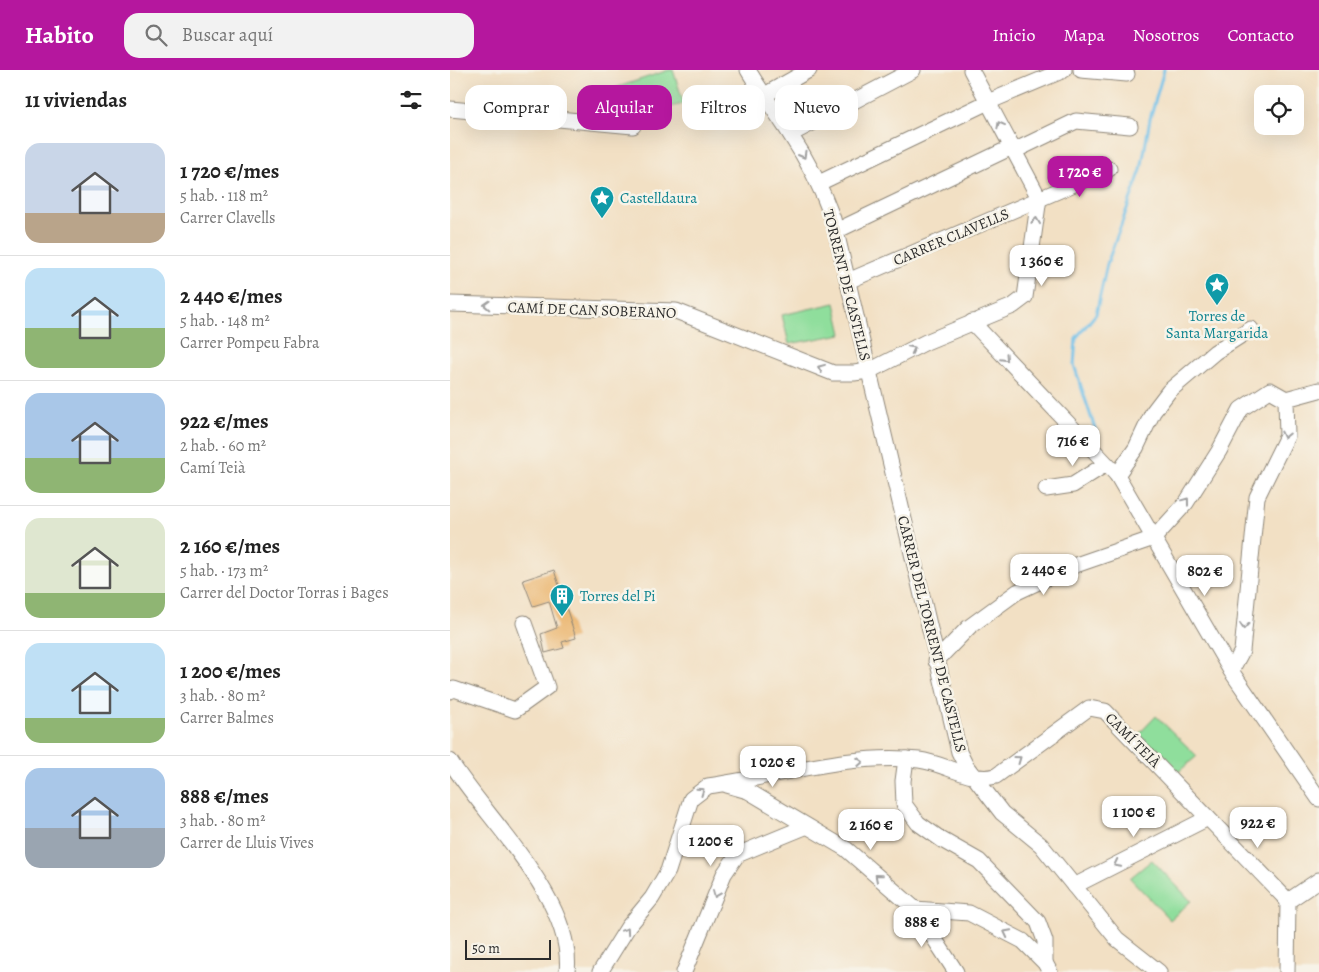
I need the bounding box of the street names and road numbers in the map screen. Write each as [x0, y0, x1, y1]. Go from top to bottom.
street label: CARRER CLAVELLS [890, 204, 1012, 270]
street label: TORRENT DE CASTELLS [818, 207, 876, 363]
street label: CAMÍ DE CAN SOBERANO [507, 297, 677, 323]
street label: CARRER DEL TORRENT DE CASTELLS [893, 514, 971, 754]
street label: CAMÍ TEIÀ [1101, 708, 1165, 772]

